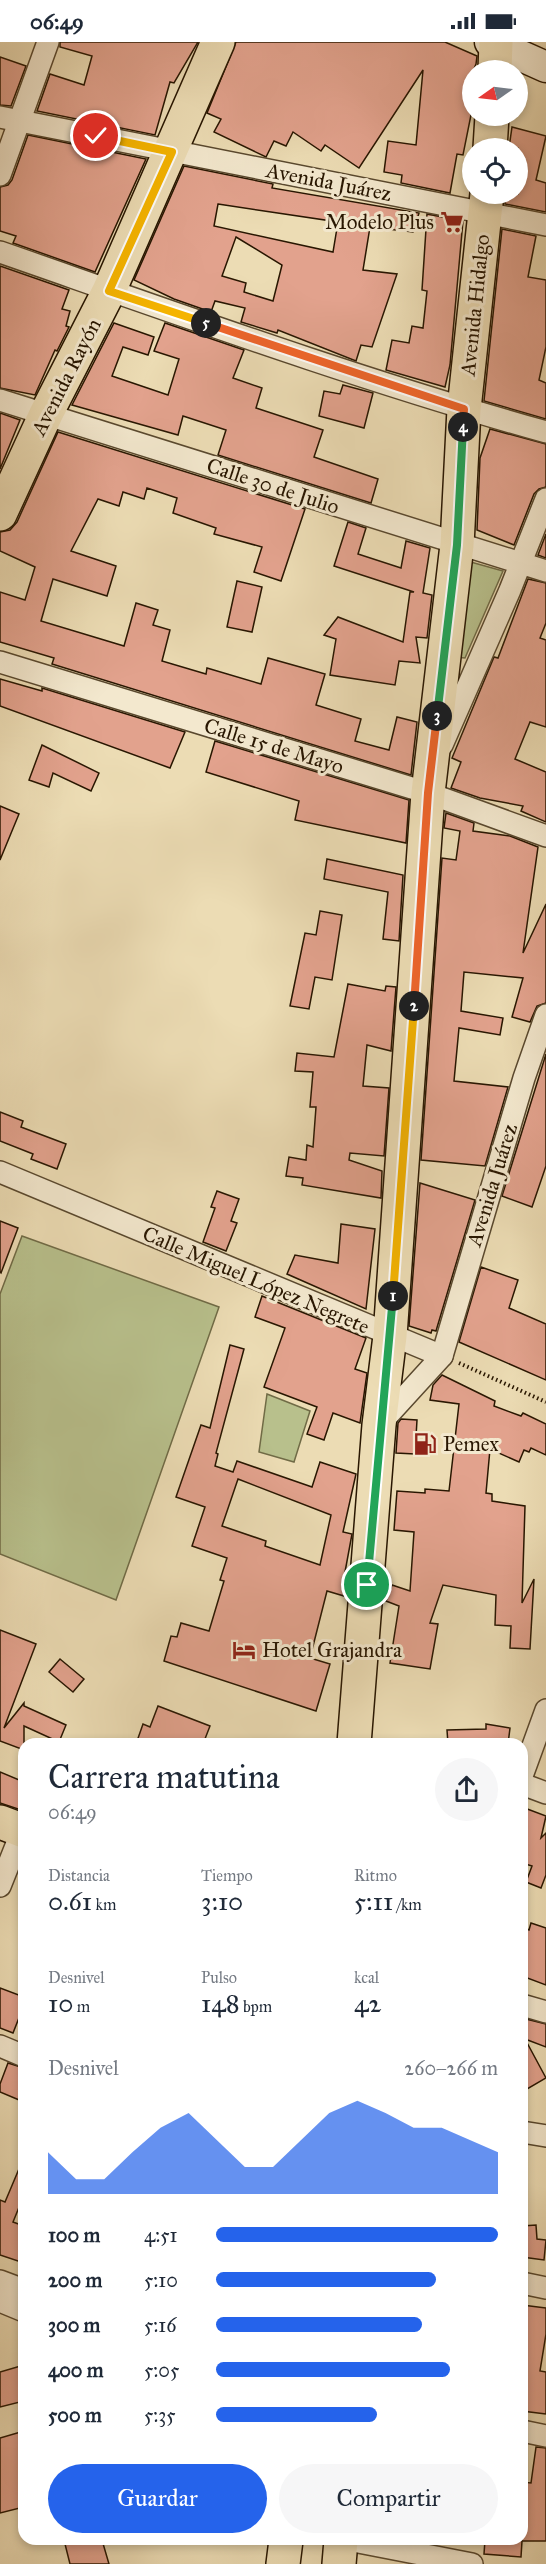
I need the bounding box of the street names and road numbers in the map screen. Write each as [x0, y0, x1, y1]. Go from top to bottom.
street label: Avenida Juárez [263, 157, 394, 207]
street label: Avenida Hidalgo [455, 233, 495, 378]
street label: Avenida Rayón [25, 314, 107, 441]
street label: Calle 30 de Julio [203, 452, 343, 520]
street label: Calle 15 de Mayo [201, 712, 347, 780]
street label: Avenida Juárez [461, 1120, 523, 1251]
street label: Calle Miguel López Negrete [139, 1220, 373, 1340]

